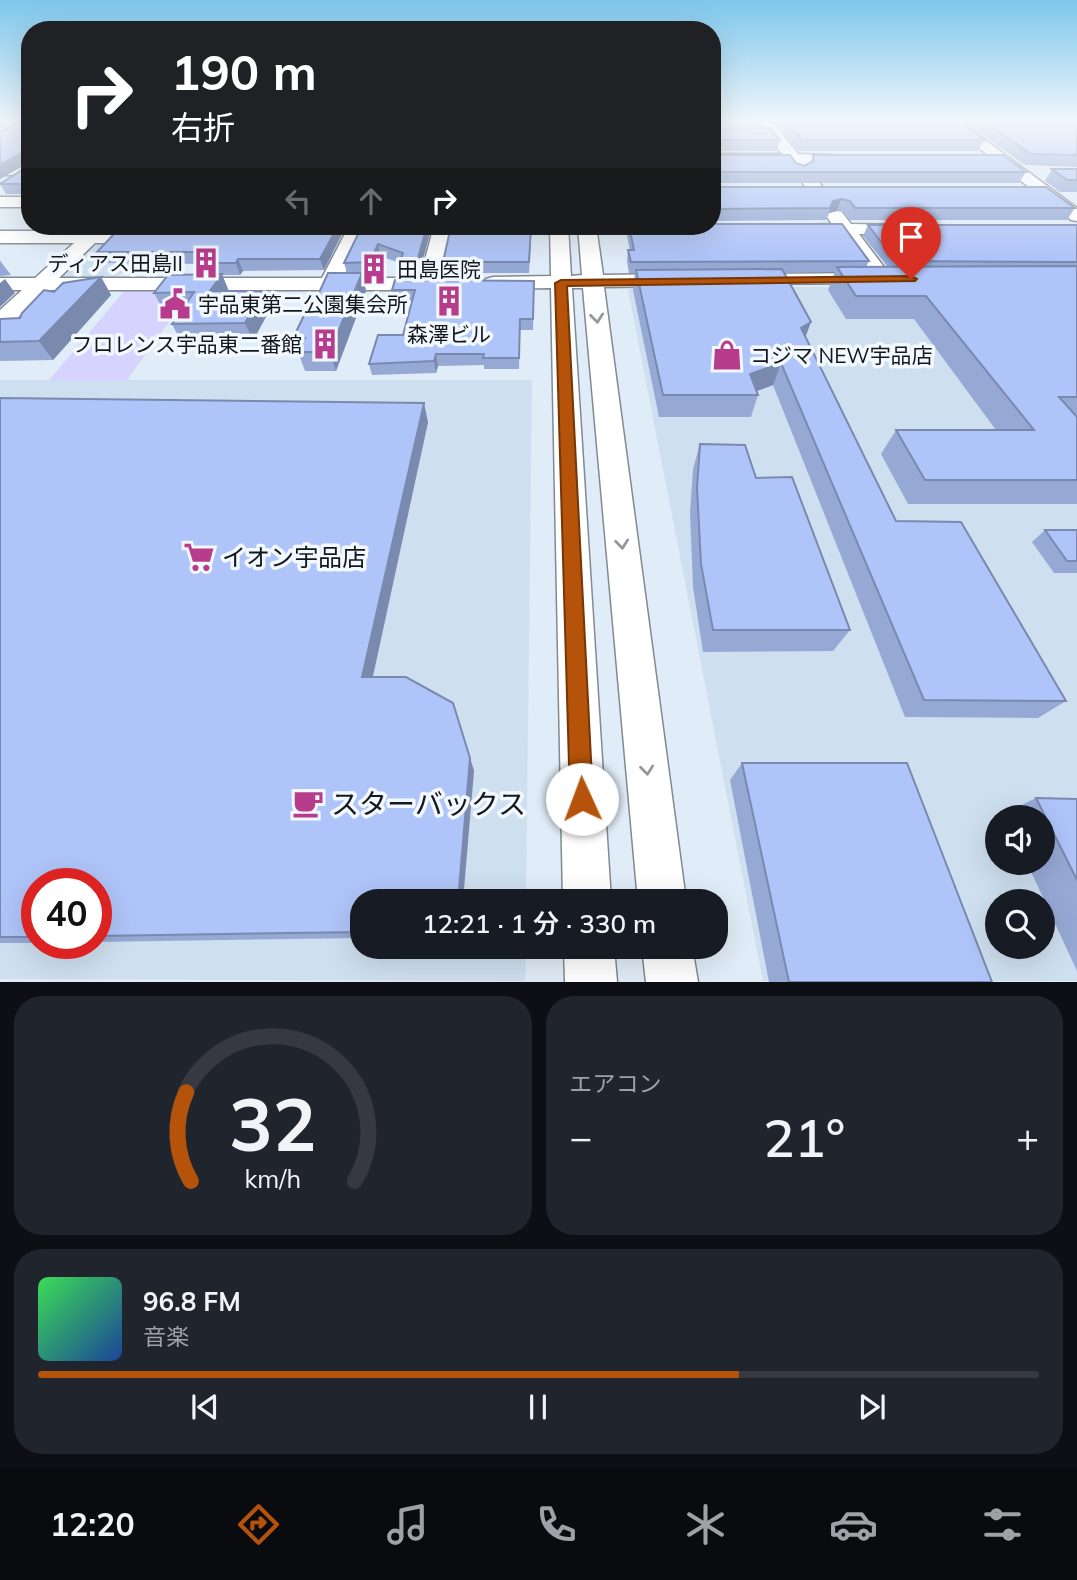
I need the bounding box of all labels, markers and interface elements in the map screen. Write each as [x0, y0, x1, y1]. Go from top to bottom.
text: 190 m [171, 41, 317, 102]
icon: right [56, 49, 147, 140]
text: 右折 [171, 107, 235, 147]
icon: left [279, 182, 317, 220]
icon: ahead [352, 182, 390, 220]
icon: right [425, 182, 463, 220]
pin [881, 207, 941, 279]
icon: arrive [892, 218, 930, 256]
building icon: ディアス田島II [189, 246, 223, 280]
place label: ディアス田島II [48, 250, 183, 276]
building icon: 田島医院 [357, 252, 391, 286]
place label: 田島医院 [397, 256, 481, 282]
building icon: 森澤ビル [432, 284, 466, 318]
public building icon: 宇品東第二公園集会所 [158, 287, 192, 321]
place label: 宇品東第二公園集会所 [198, 291, 408, 317]
one-way arrow [589, 312, 604, 324]
place label: 森澤ビル [407, 321, 491, 347]
building icon: フロレンス宇品東二番館 [308, 327, 342, 361]
place label: フロレンス宇品東二番館 [71, 331, 302, 357]
shop icon: コジマ NEW宇品店 [710, 338, 744, 372]
place label: コジマ NEW宇品店 [750, 342, 933, 368]
one-way arrow [614, 539, 629, 550]
supermarket icon: イオン宇品店 [182, 540, 216, 574]
place label: イオン宇品店 [222, 542, 366, 572]
position arrow [545, 762, 619, 836]
one-way arrow [640, 764, 655, 776]
cafe icon: スターバックス [291, 786, 325, 820]
place label: スターバックス [331, 786, 526, 821]
map controls [985, 805, 1055, 959]
button: sound [985, 805, 1055, 875]
speed limit sign: 40 [21, 868, 112, 959]
button: search [985, 889, 1055, 959]
text: 12:21 · 1 分 · 330 m [422, 907, 656, 940]
text: エアコン [570, 1069, 662, 1098]
text: 32 [229, 1079, 316, 1170]
text: 21° [763, 1105, 845, 1170]
text: − [570, 1113, 592, 1161]
text: + [1016, 1113, 1039, 1161]
text: km/h [244, 1163, 301, 1194]
text: 96.8 FM [143, 1285, 241, 1318]
text: 音楽 [143, 1322, 189, 1351]
icon: previous [186, 1388, 224, 1426]
icon: pause [519, 1388, 557, 1426]
icon: next [853, 1388, 891, 1426]
icon: directions [234, 1500, 283, 1549]
icon: music [383, 1500, 432, 1549]
icon: phone [532, 1500, 581, 1549]
icon: climate [681, 1500, 730, 1549]
icon: car [829, 1500, 878, 1549]
icon: filters [978, 1500, 1027, 1549]
text: 12:20 [50, 1504, 135, 1544]

